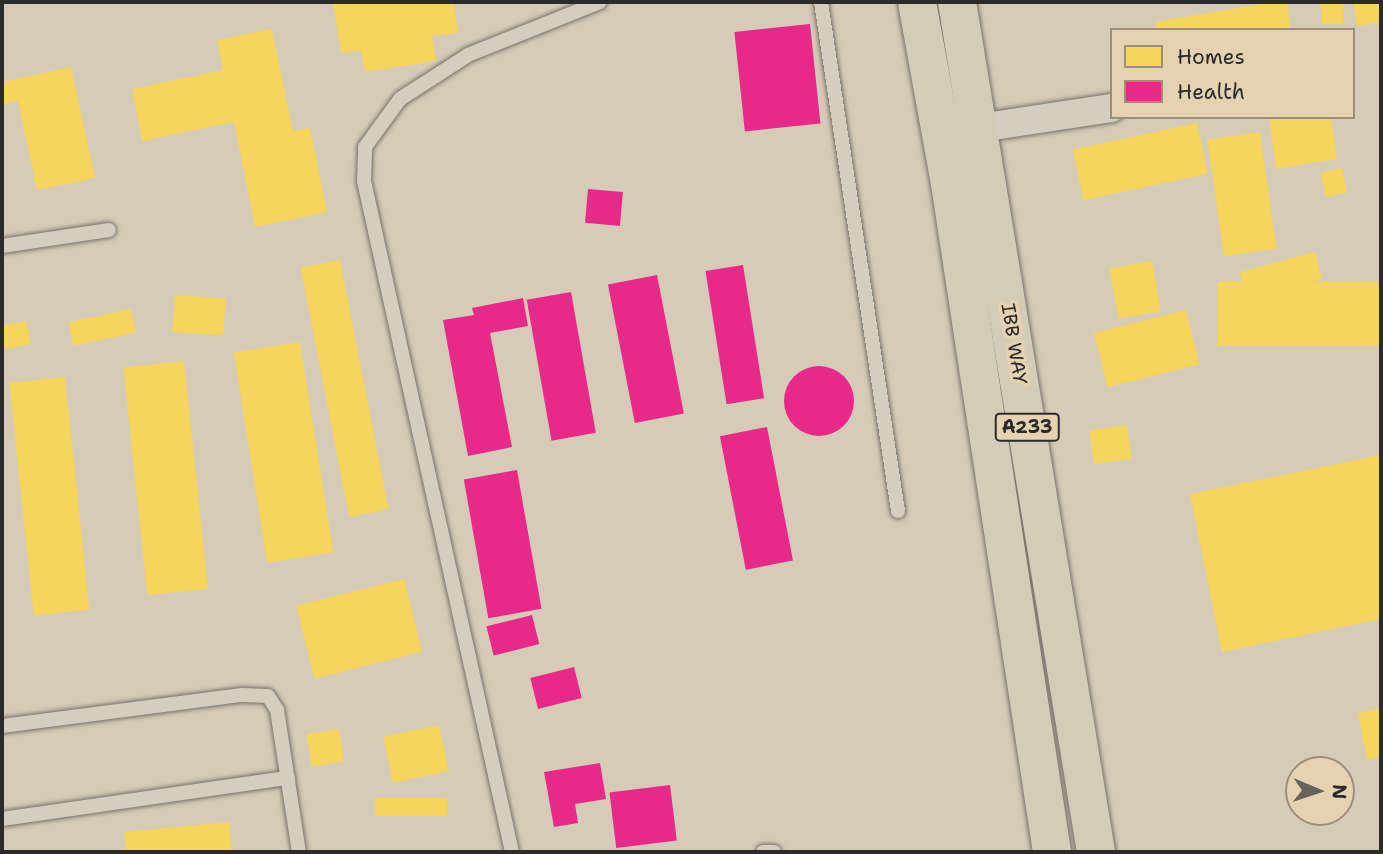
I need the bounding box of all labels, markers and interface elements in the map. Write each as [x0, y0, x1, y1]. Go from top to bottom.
legend [1110, 28, 1355, 119]
text: Homes [1177, 43, 1245, 71]
text: Health [1177, 78, 1245, 106]
street label: IBB WAY [996, 302, 1032, 386]
road number: A233 [994, 412, 1060, 442]
north arrow [1285, 756, 1355, 826]
text: N [1327, 784, 1352, 800]

